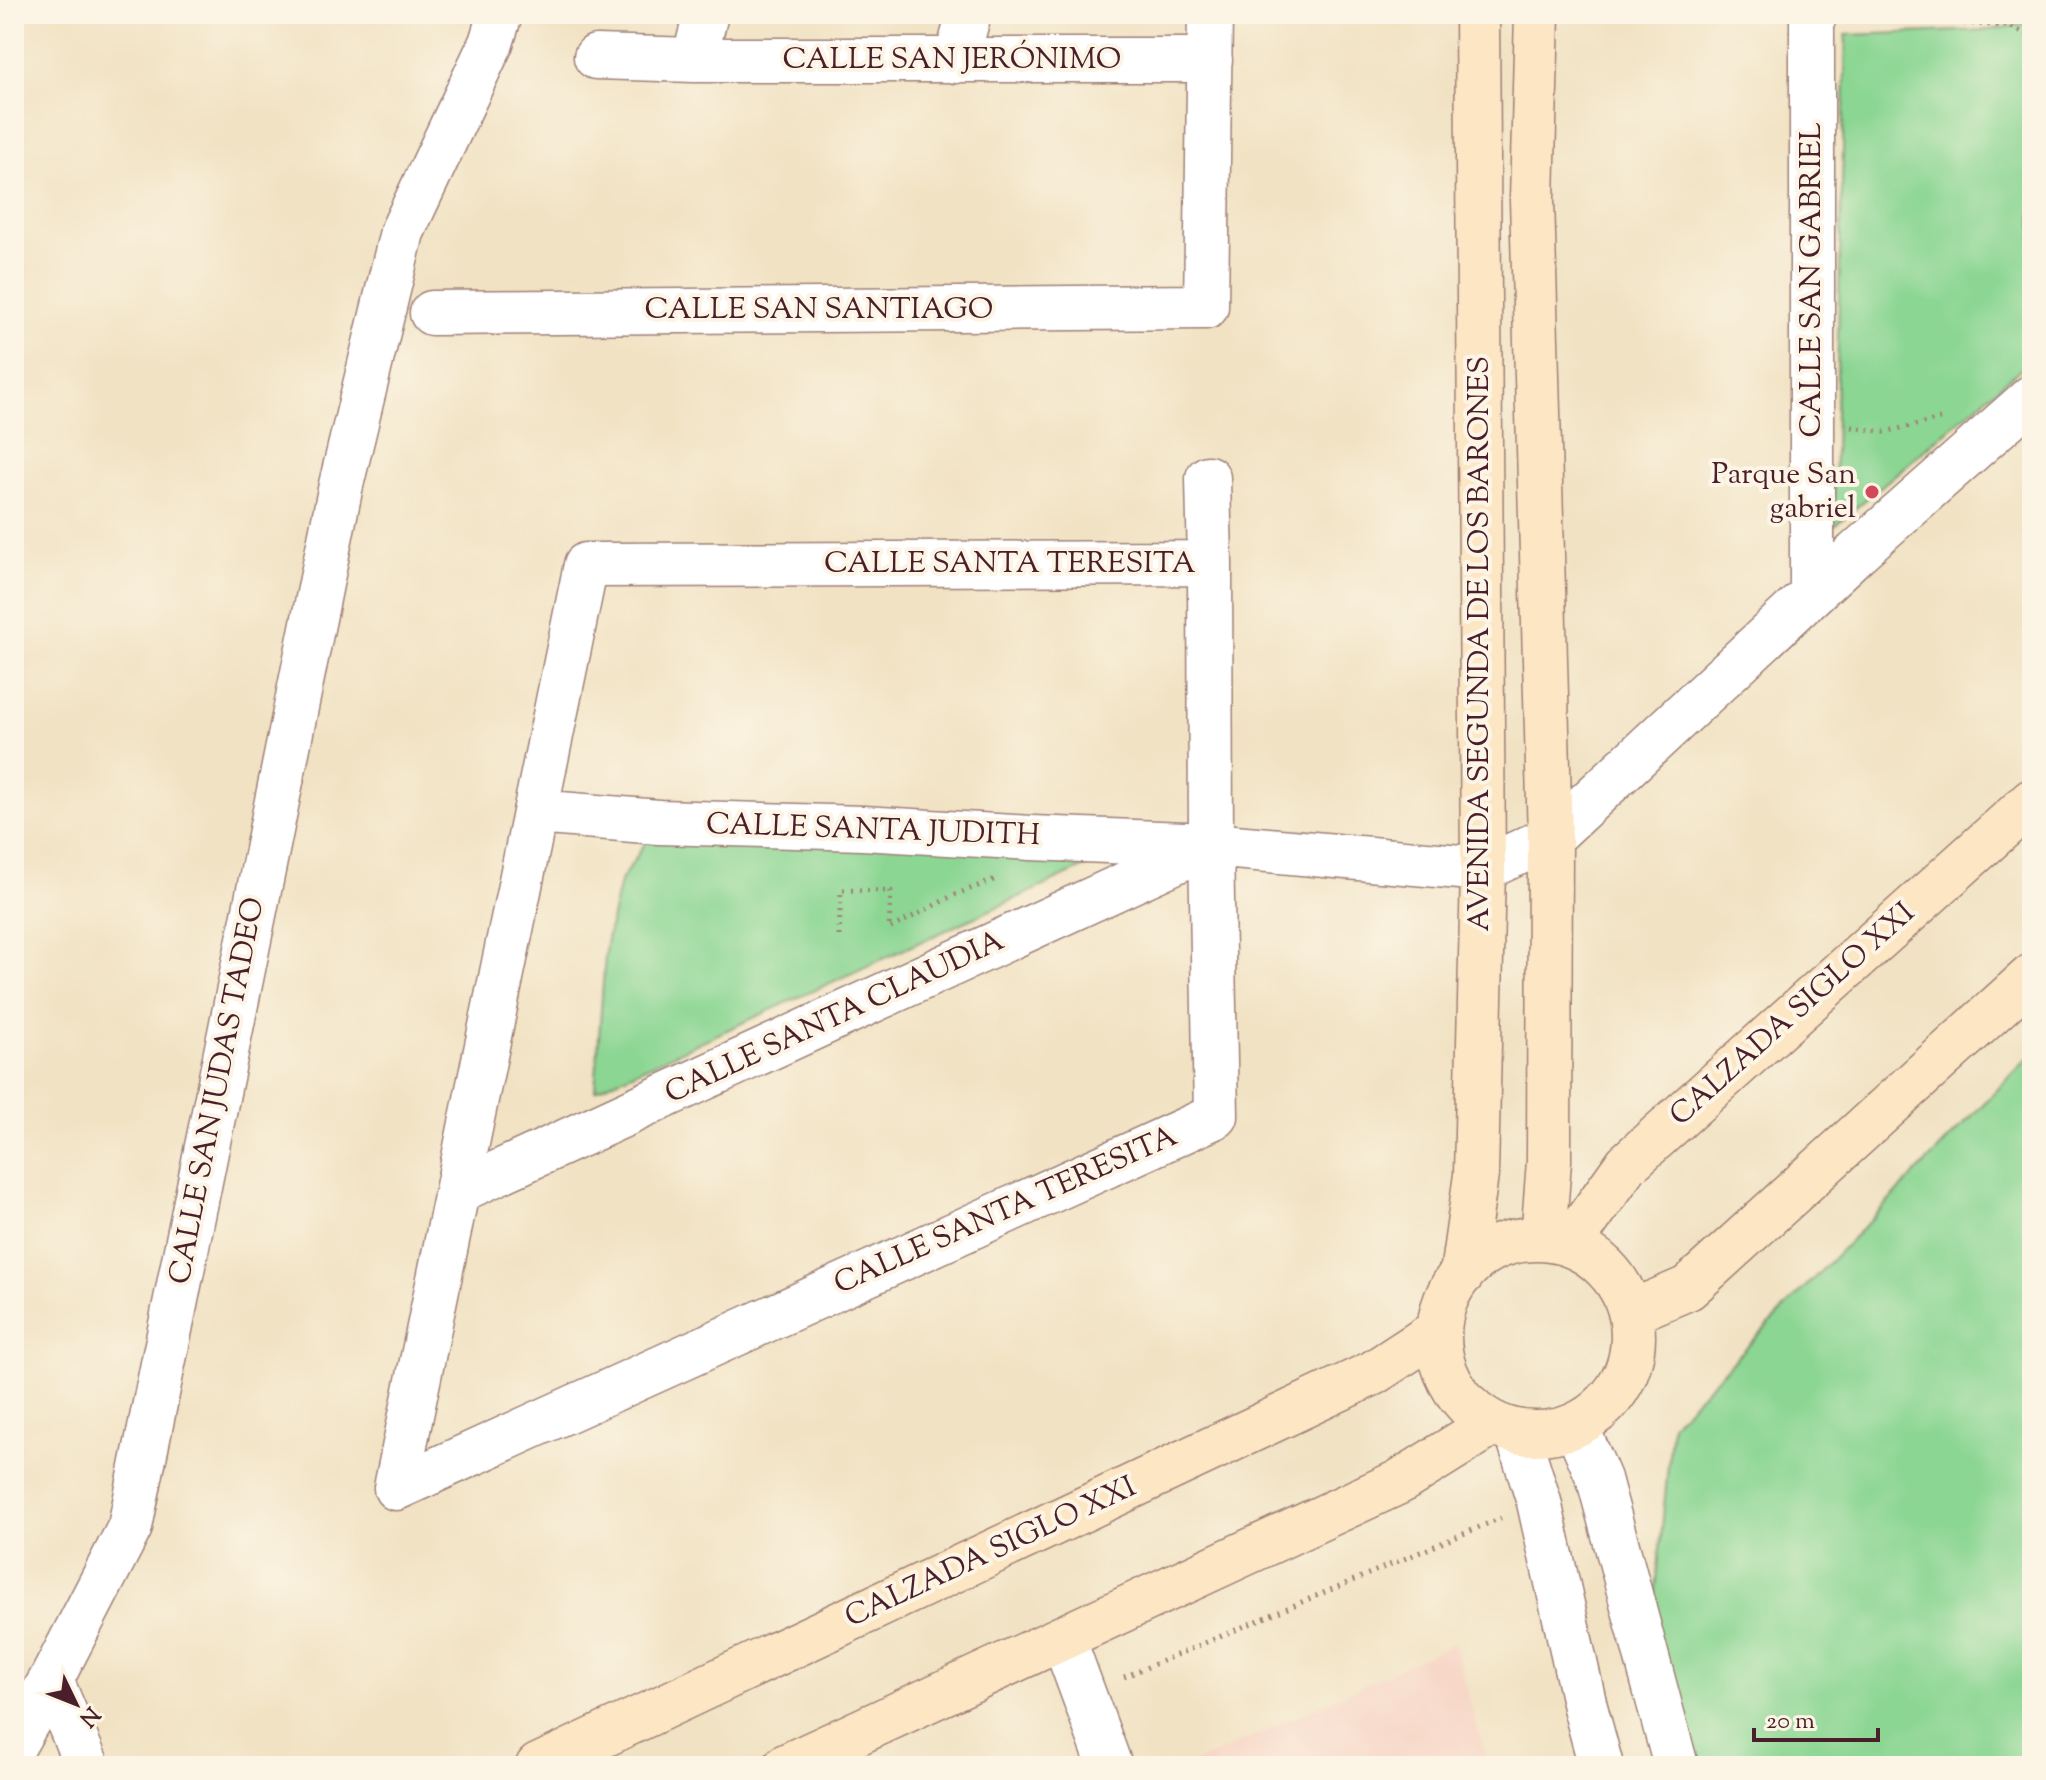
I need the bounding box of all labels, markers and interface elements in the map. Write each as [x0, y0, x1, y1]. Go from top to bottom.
street label: CALLE SAN JERÓNIMO [783, 39, 1121, 82]
street label: CALLE SAN GABRIEL [1791, 122, 1834, 438]
street label: CALLE SAN SANTIAGO [645, 289, 993, 332]
street label: AVENIDA SEGUNDA DE LOS BARONES [1459, 356, 1502, 932]
place label: Parque San gabriel [1711, 454, 1856, 531]
marker: Parque San gabriel [1863, 483, 1881, 501]
street label: CALLE SANTA TERESITA [824, 543, 1196, 586]
street label: CALLE SANTA JUDITH [705, 804, 1041, 858]
street label: CALZADA SIGLO XXI [1661, 893, 1925, 1137]
street label: CALLE SAN JUDAS TADEO [159, 894, 277, 1288]
street label: CALLE SANTA CLAUDIA [658, 920, 1012, 1116]
street label: CALLE SANTA TERESITA [827, 1116, 1185, 1306]
street label: CALZADA SIGLO XXI [838, 1466, 1144, 1639]
north arrow [36, 1664, 116, 1744]
scale bar [1754, 1692, 1878, 1742]
text: N [70, 1698, 106, 1733]
text: 20 m [1766, 1705, 1815, 1739]

